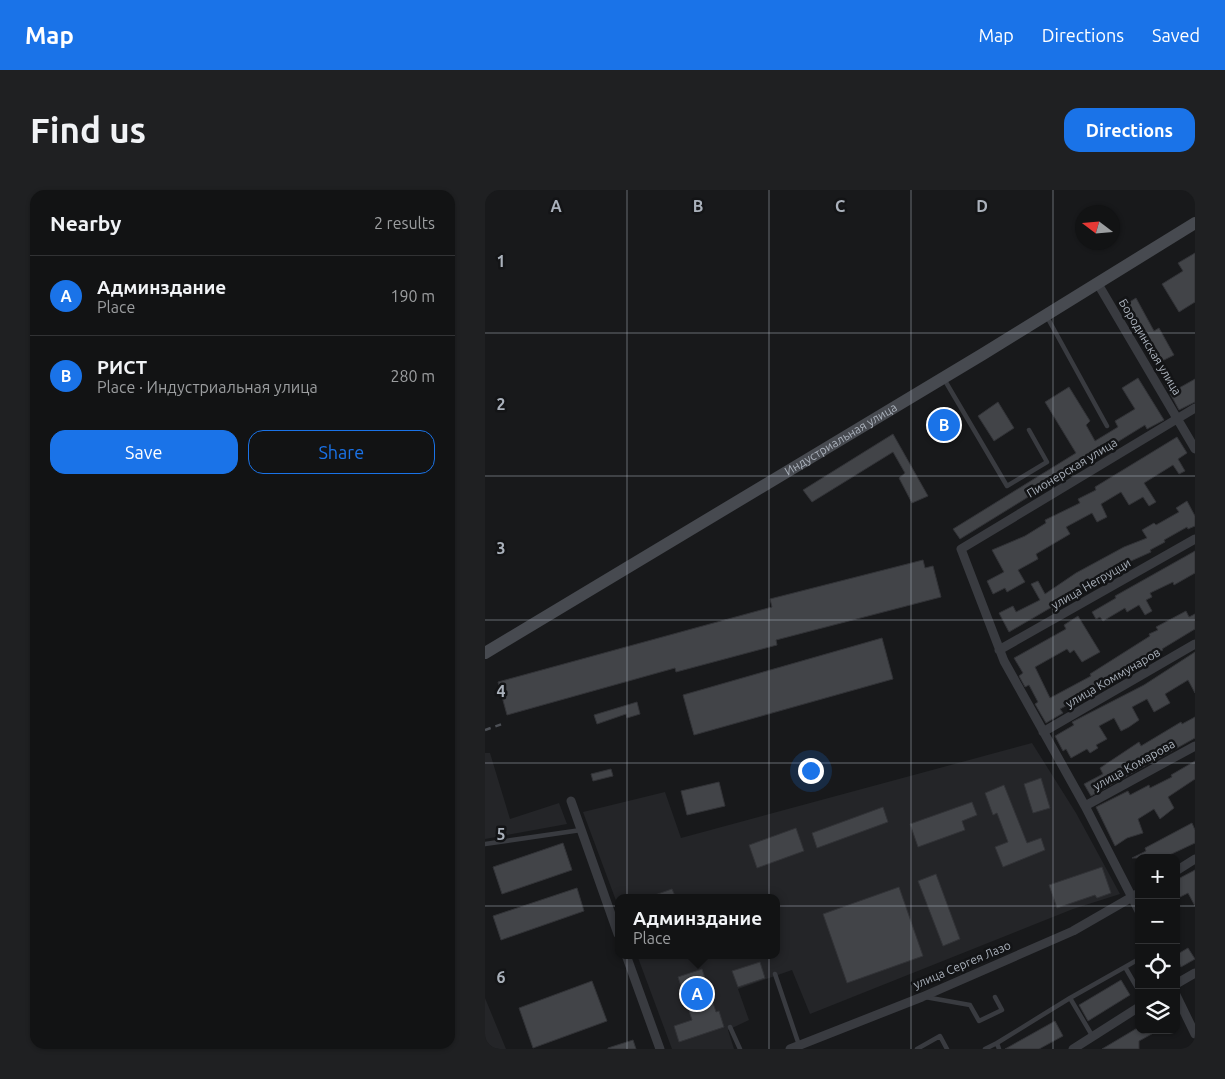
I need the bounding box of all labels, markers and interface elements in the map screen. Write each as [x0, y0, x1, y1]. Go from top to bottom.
text: Map [25, 22, 74, 49]
text: Map [978, 25, 1014, 45]
text: Directions [1042, 25, 1124, 45]
text: Saved [1152, 25, 1200, 45]
button: Directions [1064, 108, 1195, 152]
text: Find us [30, 110, 146, 150]
text: A [550, 197, 562, 215]
text: B [693, 197, 703, 215]
text: C [835, 197, 845, 215]
text: D [976, 197, 988, 215]
north arrow [1075, 205, 1120, 250]
text: Nearby [50, 211, 121, 235]
text: 2 results [374, 214, 435, 232]
text: 1 [496, 252, 506, 270]
text: Админздание [97, 276, 226, 298]
text: A [60, 287, 72, 305]
text: 190 m [390, 287, 435, 305]
street label: Бородинская улица [1117, 296, 1184, 397]
text: Place [97, 298, 135, 316]
text: РИСТ [97, 356, 147, 378]
text: B [61, 367, 71, 385]
text: 280 m [390, 367, 435, 385]
text: Place · Индустриальная улица [97, 378, 318, 396]
text: 2 [496, 395, 506, 413]
street label: Индустриальная улица [782, 400, 899, 478]
pin: B [928, 406, 960, 444]
button: Save [50, 430, 238, 474]
button: Share [248, 430, 435, 474]
street label: Пионерская улица [1024, 435, 1119, 500]
text: 3 [496, 539, 506, 557]
street label: улица Негруцци [1049, 556, 1133, 612]
street label: улица Коммунаров [1063, 645, 1162, 710]
text: 4 [496, 682, 506, 700]
street label: улица Комарова [1091, 737, 1177, 792]
your location [798, 758, 824, 784]
text: 5 [496, 825, 506, 843]
map controls [1135, 854, 1180, 1034]
button: + [1135, 854, 1180, 899]
popup [615, 894, 780, 959]
button: − [1135, 899, 1180, 944]
text: Админздание [633, 907, 762, 929]
text: Place [633, 929, 671, 947]
street label: улица Сергея Лазо [911, 938, 1012, 991]
button: locate [1135, 944, 1180, 989]
text: 6 [496, 968, 506, 986]
pin: A [681, 975, 713, 1013]
button: layers [1135, 989, 1180, 1034]

